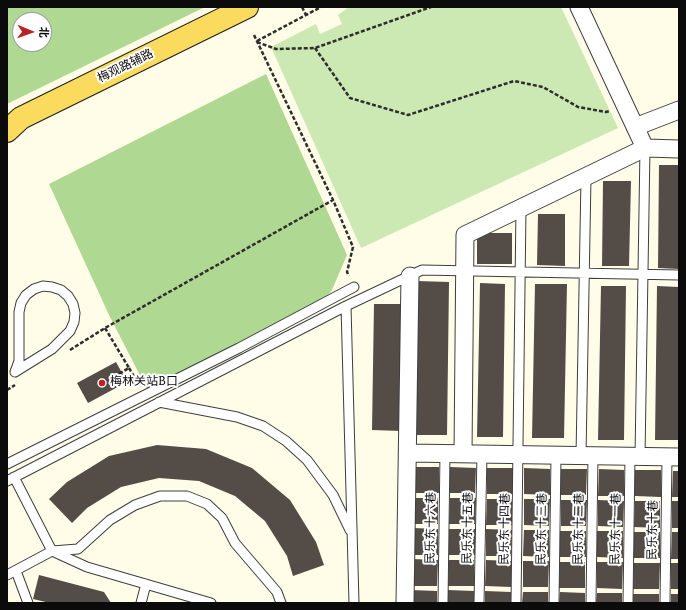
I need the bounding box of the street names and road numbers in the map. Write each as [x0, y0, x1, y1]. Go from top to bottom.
street label: 梅观路辅路 [96, 47, 156, 87]
street label: 民乐东十六巷 [424, 492, 440, 564]
street label: 民乐东十五巷 [461, 492, 477, 564]
street label: 民乐东十四巷 [498, 493, 514, 565]
street label: 民乐东十三巷 [535, 493, 551, 565]
street label: 民乐东十二巷 [572, 493, 588, 565]
street label: 民乐东十一巷 [609, 493, 625, 565]
street label: 民乐东十巷 [646, 500, 662, 560]

